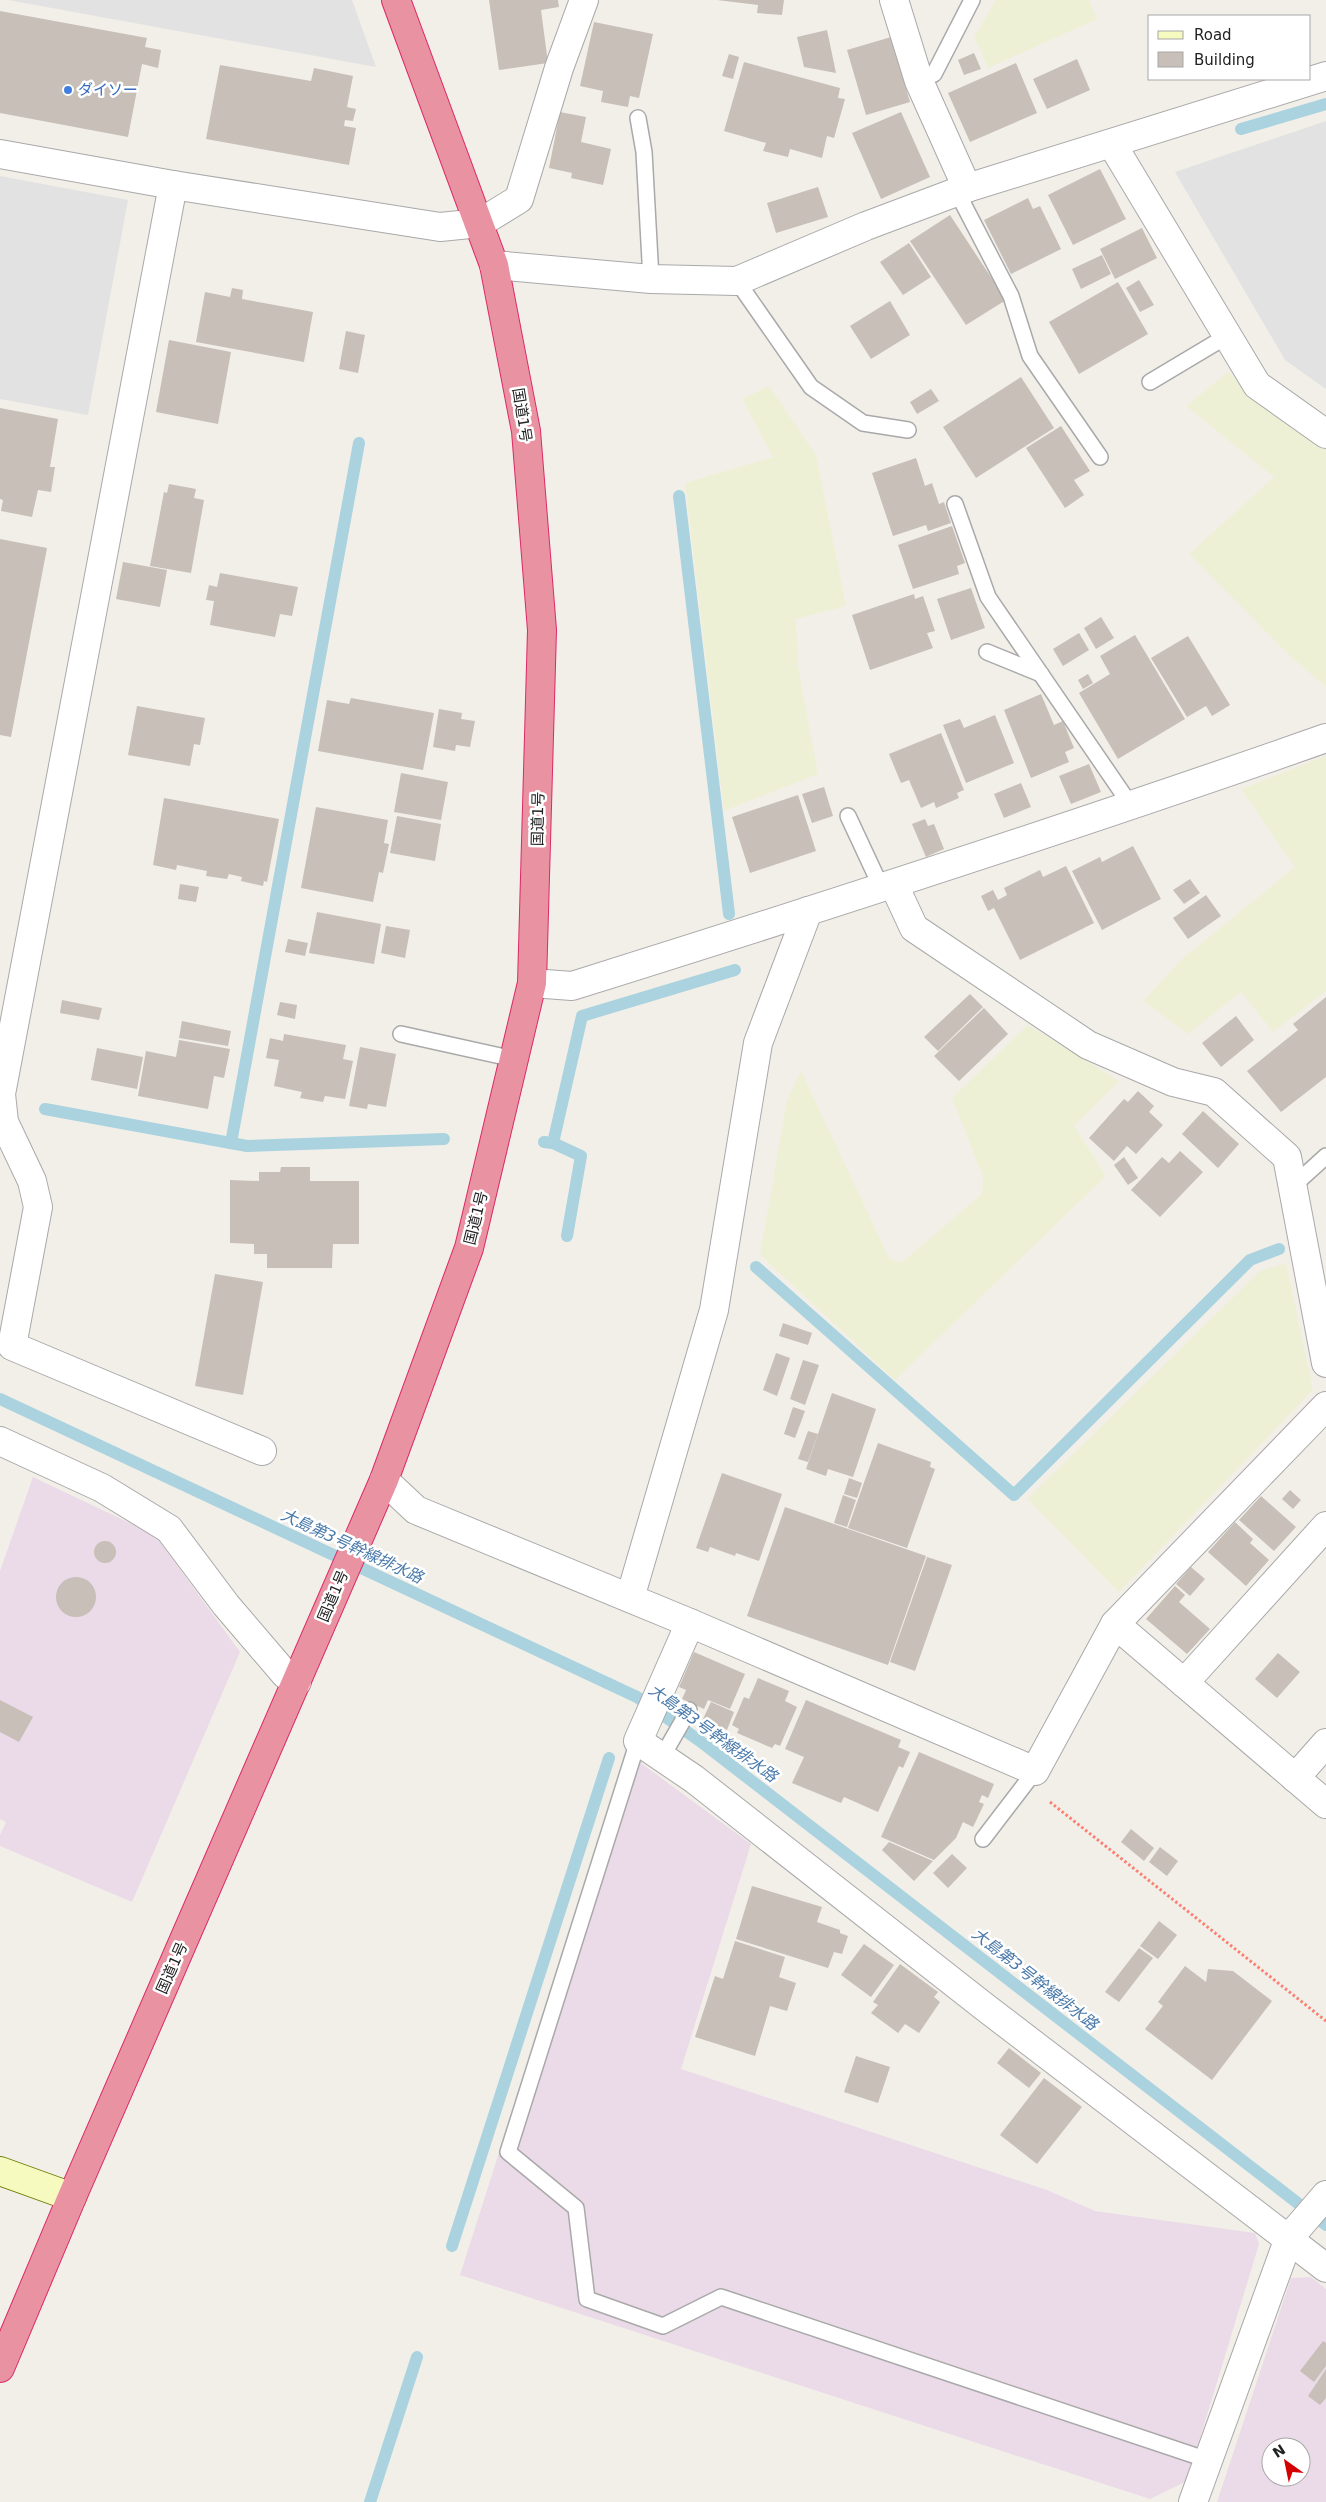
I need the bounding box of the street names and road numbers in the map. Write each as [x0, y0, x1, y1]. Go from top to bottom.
street label: 国道1号 [509, 387, 535, 443]
street label: 国道1号 [529, 792, 547, 846]
street label: 国道1号 [461, 1189, 491, 1247]
street label: 国道1号 [314, 1567, 352, 1625]
street label: 国道1号 [153, 1939, 191, 1997]

